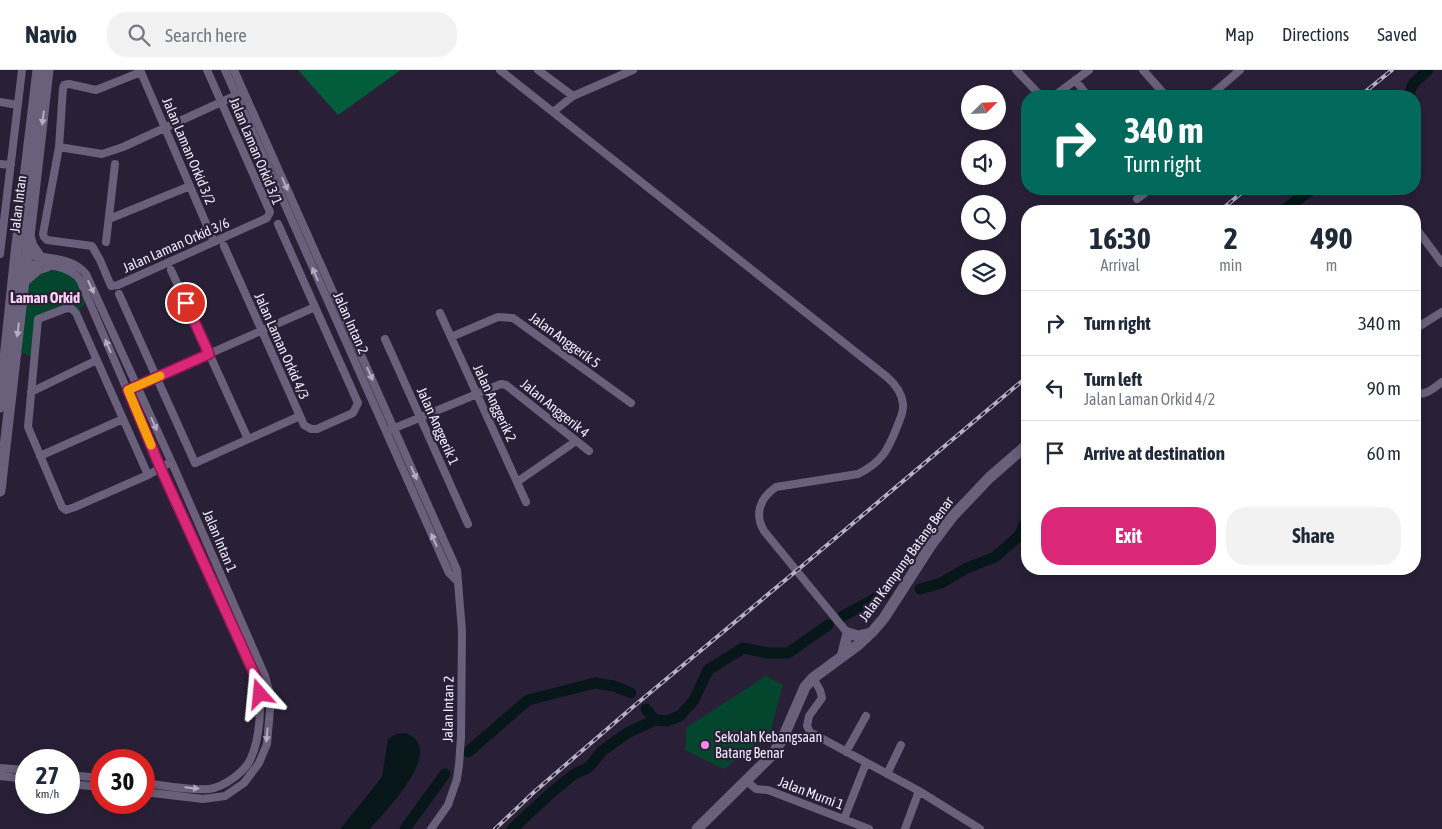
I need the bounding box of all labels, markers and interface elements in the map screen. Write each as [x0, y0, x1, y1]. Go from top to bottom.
search box [107, 12, 457, 57]
text: Navio [25, 21, 77, 48]
icon: search [125, 21, 153, 49]
text: Search here [165, 24, 247, 46]
text: Map [1225, 24, 1254, 45]
text: Directions [1282, 24, 1349, 45]
text: Saved [1377, 24, 1417, 45]
north arrow [961, 85, 1006, 130]
map controls [961, 85, 1006, 295]
street label: Jalan Laman Orkid 3/2 [159, 95, 219, 207]
street label: Jalan Laman Orkid 3/1 [226, 95, 286, 207]
icon: right [1041, 110, 1106, 175]
text: 340 m [1124, 110, 1203, 150]
one-way arrow [39, 111, 47, 127]
button: sound [961, 140, 1006, 185]
text: Turn right [1124, 151, 1201, 177]
street label: Jalan Intan [7, 174, 29, 234]
one-way arrow [281, 177, 289, 191]
button: search [961, 195, 1006, 240]
street label: Jalan Laman Orkid 3/6 [120, 214, 232, 276]
text: 16:30 [1089, 221, 1151, 255]
text: 2 [1224, 221, 1238, 255]
text: 490 [1310, 221, 1353, 255]
button: layers [961, 250, 1006, 295]
text: Arrival [1101, 256, 1140, 274]
text: min [1219, 256, 1242, 274]
text: m [1326, 256, 1337, 274]
one-way arrow [311, 267, 319, 281]
one-way arrow [88, 280, 96, 294]
pin [165, 282, 207, 324]
district label: Laman Orkid [10, 289, 80, 306]
icon: arrive [172, 289, 200, 317]
street label: Jalan Laman Orkid 4/3 [251, 290, 313, 402]
street label: Jalan Intan 2 [330, 290, 372, 356]
street label: Jalan Anggerik 5 [527, 309, 603, 371]
icon: right [1041, 309, 1069, 337]
text: Turn right [1084, 312, 1151, 334]
text: 340 m [1358, 312, 1401, 334]
one-way arrow [14, 322, 22, 338]
one-way arrow [104, 339, 112, 353]
street label: Jalan Anggerik 2 [470, 362, 520, 444]
one-way arrow [366, 367, 374, 381]
text: Turn left [1084, 368, 1142, 390]
icon: left [1041, 374, 1069, 402]
street label: Jalan Anggerik 4 [518, 376, 593, 441]
text: 90 m [1367, 377, 1401, 399]
street label: Jalan Anggerik 1 [414, 385, 462, 467]
text: Jalan Laman Orkid 4/2 [1084, 390, 1215, 408]
one-way arrow [151, 417, 159, 431]
icon: arrive [1041, 439, 1069, 467]
text: Arrive at destination [1084, 442, 1225, 464]
text: 60 m [1367, 442, 1401, 464]
one-way arrow [410, 466, 418, 480]
street label: Jalan Kampung Batang Benar [855, 493, 957, 624]
street label: Jalan Intan 1 [200, 507, 240, 575]
button: Exit [1041, 507, 1216, 565]
button: Share [1226, 507, 1401, 565]
one-way arrow [430, 533, 438, 547]
position arrow [233, 667, 285, 719]
street label: Jalan Intan 2 [439, 676, 457, 742]
one-way arrow [263, 727, 271, 743]
place label: Sekolah Kebangsaan Batang Benar [715, 729, 822, 761]
marker: Sekolah Kebangsaan Batang Benar [699, 739, 711, 751]
speed limit sign: 30 [90, 749, 155, 814]
text: 27 [36, 761, 59, 789]
street label: Jalan Murni 1 [776, 773, 846, 813]
one-way arrow [185, 784, 201, 792]
text: km/h [36, 787, 59, 801]

